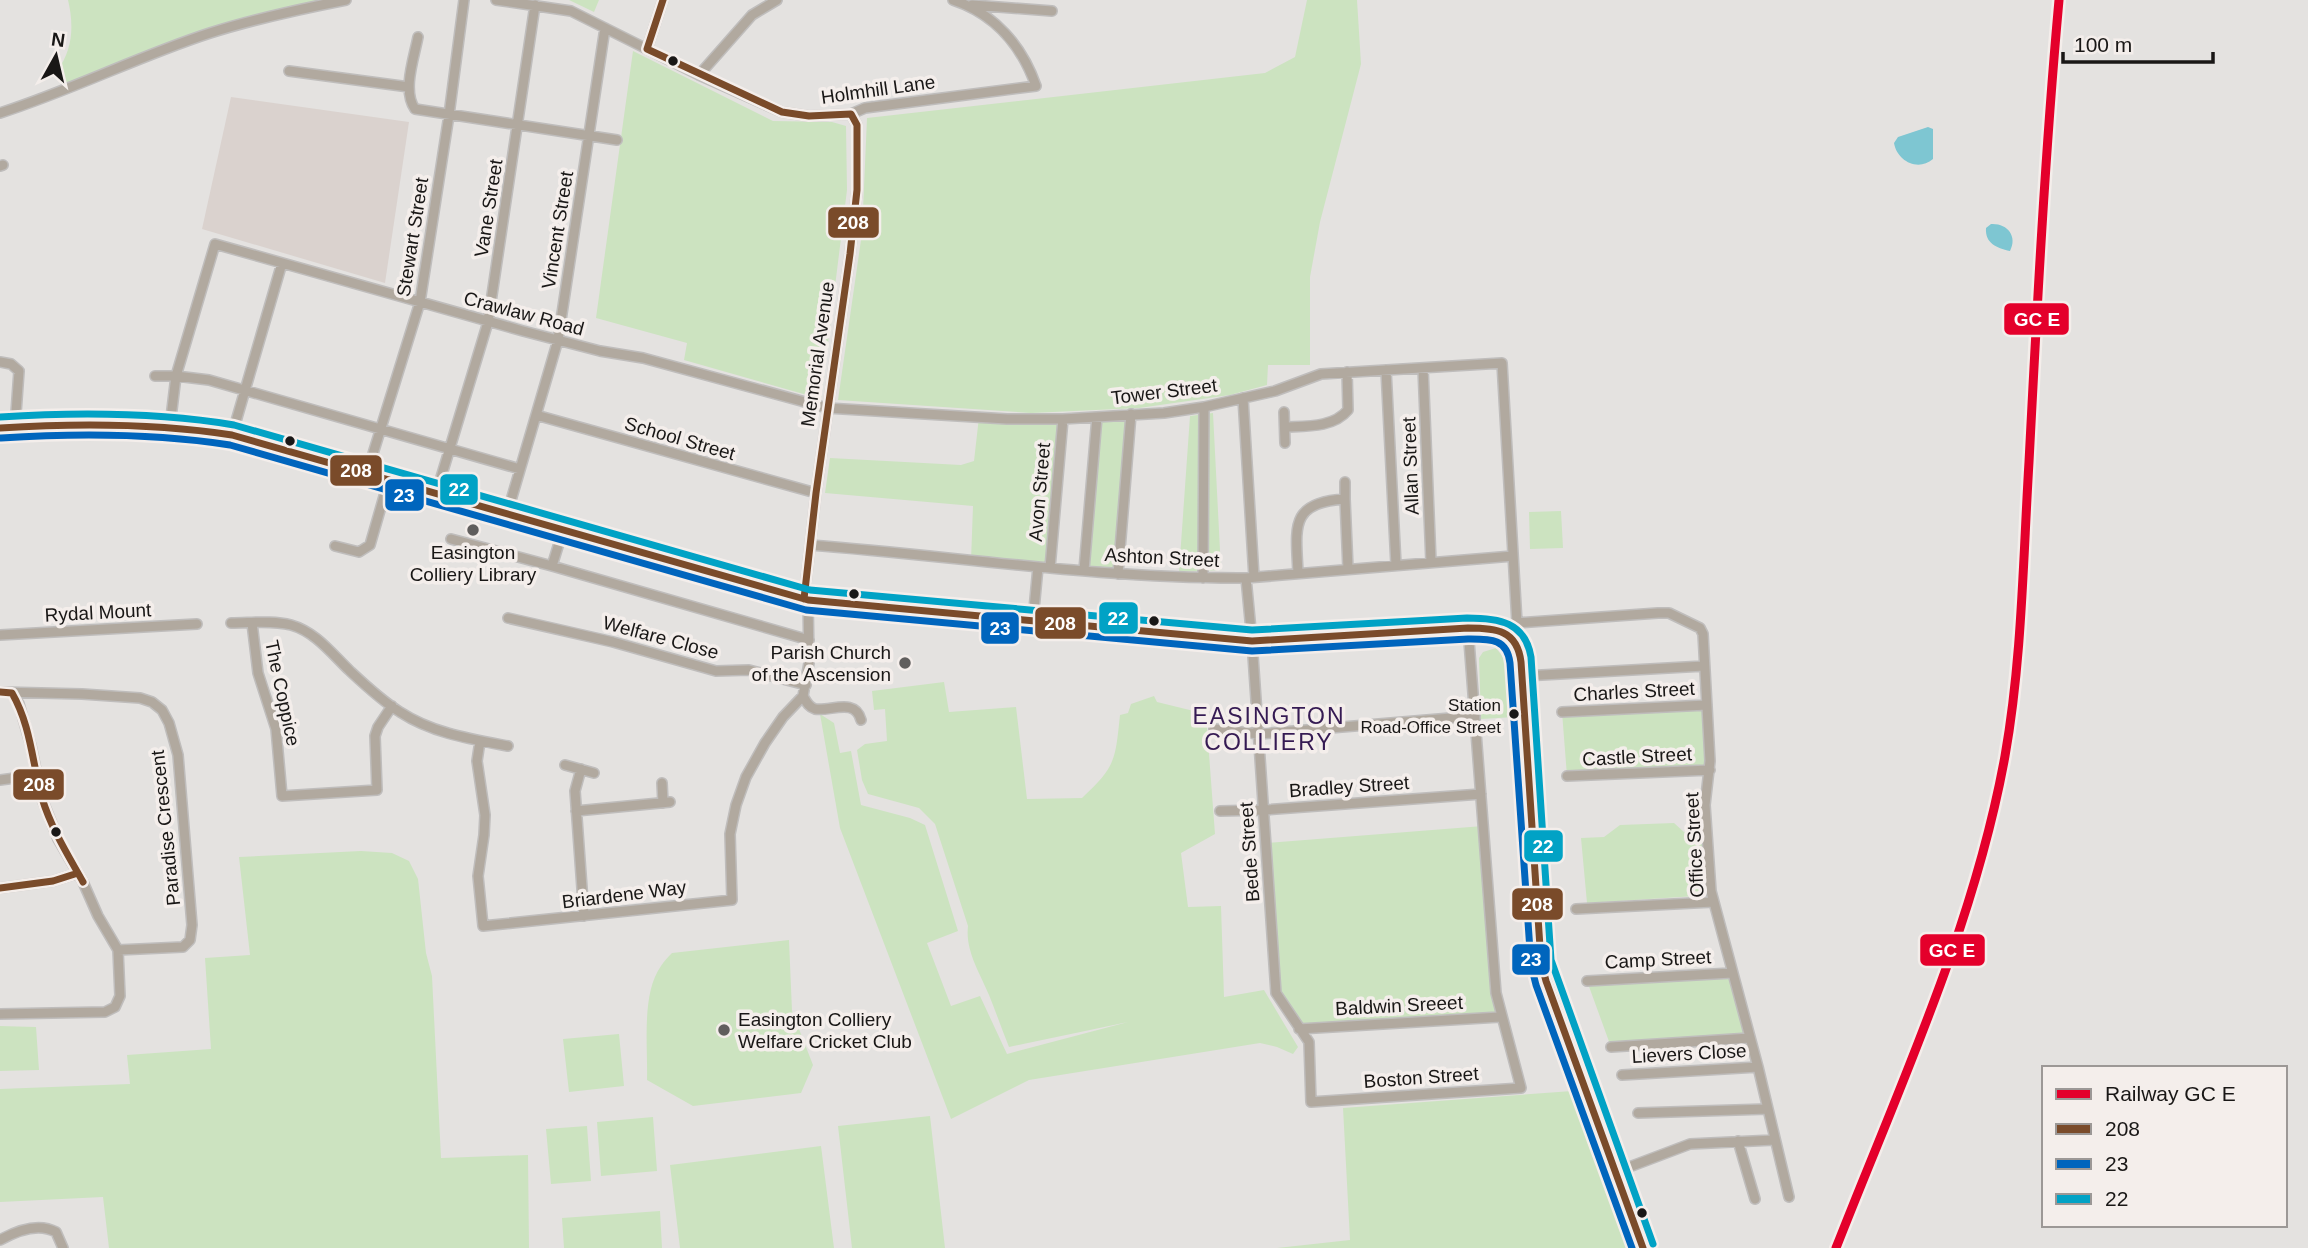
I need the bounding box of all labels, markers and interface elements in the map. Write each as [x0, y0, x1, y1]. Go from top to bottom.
north arrow [21, 21, 91, 91]
scale bar [2063, 21, 2214, 65]
text: N [50, 28, 67, 51]
text: 100 m [2074, 33, 2132, 56]
unlabelled marker [666, 54, 680, 68]
street label: Holmhill Lane [820, 71, 937, 108]
street label: Vane Street [470, 157, 507, 259]
street label: Vincent Street [538, 169, 577, 290]
street label: Stewart Street [393, 175, 432, 298]
line badge: 208 [827, 206, 880, 239]
text: 208 [837, 212, 869, 233]
street label: Memorial Avenue [797, 280, 838, 428]
street label: Crawlaw Road [461, 287, 586, 340]
line badge: GC E [2003, 302, 2070, 336]
text: GC E [2014, 309, 2060, 330]
street label: Tower Street [1110, 374, 1219, 408]
street label: School Street [622, 413, 738, 464]
street label: Allan Street [1398, 416, 1423, 515]
unlabelled marker [283, 434, 297, 448]
street label: Avon Street [1025, 441, 1054, 542]
line badge: 208 [329, 454, 383, 487]
text: 208 [340, 460, 372, 481]
line badge: 22 [439, 473, 479, 506]
line badge: 23 [384, 478, 425, 512]
text: 22 [448, 479, 470, 500]
text: 23 [393, 485, 415, 506]
marker: Easington Colliery Library [465, 522, 481, 538]
place label: Easington Colliery Library [410, 542, 537, 585]
street label: Ashton Street [1104, 544, 1221, 571]
unlabelled marker [847, 587, 861, 601]
street label: Rydal Mount [44, 599, 153, 626]
line badge: 22 [1098, 601, 1139, 635]
line badge: 208 [1034, 606, 1087, 640]
text: 22 [1107, 608, 1129, 629]
line badge: 23 [980, 611, 1020, 645]
street label: Welfare Close [601, 612, 721, 663]
text: 208 [1044, 613, 1076, 634]
unlabelled marker [1147, 614, 1161, 628]
text: 23 [989, 618, 1011, 639]
street label: The Coppice [261, 638, 304, 748]
place label: Parish Church of the Ascension [752, 642, 891, 685]
marker: Parish Church of the Ascension [897, 655, 913, 671]
street label: Charles Street [1573, 678, 1696, 705]
place label: Station Road-Office Street [1361, 696, 1501, 737]
district label: EASINGTON COLLIERY [1192, 703, 1346, 755]
marker: Station Road-Office Street [1507, 707, 1521, 721]
street label: Castle Street [1582, 743, 1693, 770]
street label: Paradise Crescent [147, 748, 184, 907]
line badge: 208 [12, 768, 65, 801]
street label: Bradley Street [1288, 772, 1411, 801]
text: 208 [23, 774, 55, 795]
street label: Office Street [1681, 791, 1708, 898]
street label: Bede Street [1235, 800, 1263, 903]
unlabelled marker [49, 825, 63, 839]
line badge: 22 [1523, 829, 1564, 863]
text: 22 [1532, 836, 1554, 857]
street label: Briardene Way [561, 876, 688, 913]
line badge: 208 [1511, 887, 1564, 921]
text: 208 [1521, 894, 1553, 915]
line badge: GC E [1919, 933, 1986, 967]
text: GC E [1929, 940, 1975, 961]
line badge: 23 [1511, 943, 1551, 976]
street label: Camp Street [1604, 946, 1713, 973]
text: 23 [1520, 949, 1542, 970]
street label: Baldwin Sreeet [1335, 992, 1464, 1019]
place label: Easington Colliery Welfare Cricket Club [738, 1009, 912, 1052]
marker: Easington Colliery Welfare Cricket Club [716, 1022, 732, 1038]
street label: Lievers Close [1631, 1040, 1747, 1067]
street label: Boston Street [1363, 1063, 1480, 1092]
legend [2042, 1066, 2287, 1227]
text: Railway GC E [2105, 1082, 2236, 1105]
text: 208 [2105, 1117, 2140, 1140]
text: 23 [2105, 1152, 2128, 1175]
text: 22 [2105, 1187, 2128, 1210]
unlabelled marker [1635, 1206, 1649, 1220]

